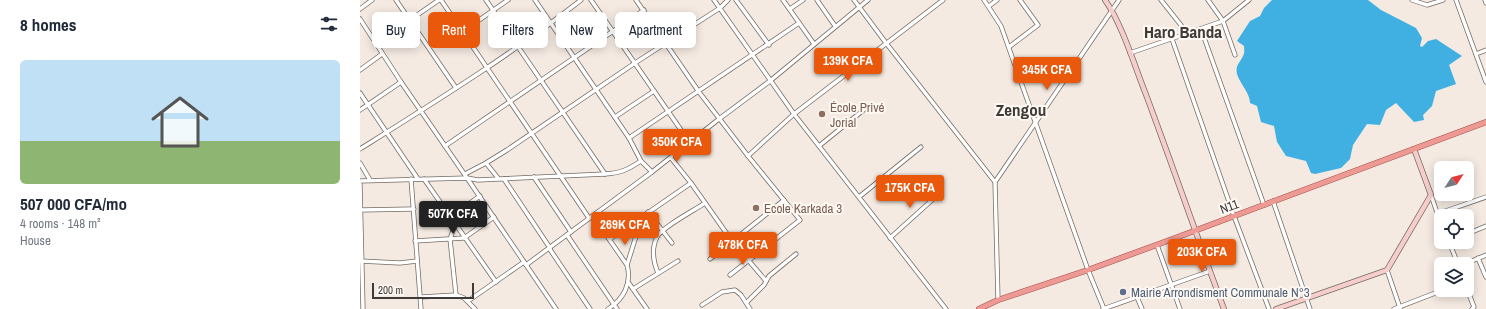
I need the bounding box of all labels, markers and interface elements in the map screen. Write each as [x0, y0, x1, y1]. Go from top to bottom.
chip: Buy [372, 12, 420, 48]
chip: Rent [428, 12, 480, 48]
chip: Filters [488, 12, 548, 48]
chip: New [556, 12, 607, 48]
chip: Apartment [615, 12, 696, 48]
text: 8 homes [20, 13, 77, 36]
icon: filters [318, 13, 340, 35]
district label: Haro Banda [1144, 20, 1222, 43]
pin: 139K CFA [807, 48, 889, 82]
text: 139K CFA [823, 52, 873, 69]
pin: 345K CFA [1006, 57, 1088, 91]
text: 345K CFA [1022, 61, 1072, 78]
icon: home [144, 86, 216, 158]
district label: Zengou [996, 98, 1046, 121]
place label: École Privé Jorial [830, 99, 885, 131]
marker: École Privé Jorial [817, 109, 827, 119]
pin: 350K CFA [636, 129, 718, 163]
text: 350K CFA [652, 133, 702, 150]
north arrow [1434, 161, 1474, 201]
map controls [1434, 161, 1474, 297]
pin: 175K CFA [869, 175, 951, 209]
text: 175K CFA [885, 179, 935, 196]
text: 507 000 CFA/mo [20, 192, 127, 215]
street label: N11 [1217, 195, 1241, 218]
place label: Ecole Karkada 3 [764, 200, 842, 217]
pin: 507K CFA [412, 201, 494, 235]
marker: Ecole Karkada 3 [751, 203, 761, 213]
text: 507K CFA [428, 205, 478, 222]
button: locate [1434, 209, 1474, 249]
pin: 269K CFA [584, 212, 666, 246]
text: 4 rooms · 148 m² [20, 215, 101, 232]
text: 269K CFA [600, 216, 650, 233]
text: House [20, 232, 51, 249]
pin: 478K CFA [702, 232, 784, 266]
text: 478K CFA [718, 236, 768, 253]
pin: 203K CFA [1161, 239, 1243, 273]
text: 203K CFA [1177, 243, 1227, 260]
button: layers [1434, 257, 1474, 297]
scale bar [372, 281, 474, 300]
text: 200 m [378, 283, 403, 297]
place label: Mairie Arrondisment Communale N°3 [1131, 284, 1310, 301]
marker: Mairie Arrondisment Communale N°3 [1118, 287, 1128, 297]

